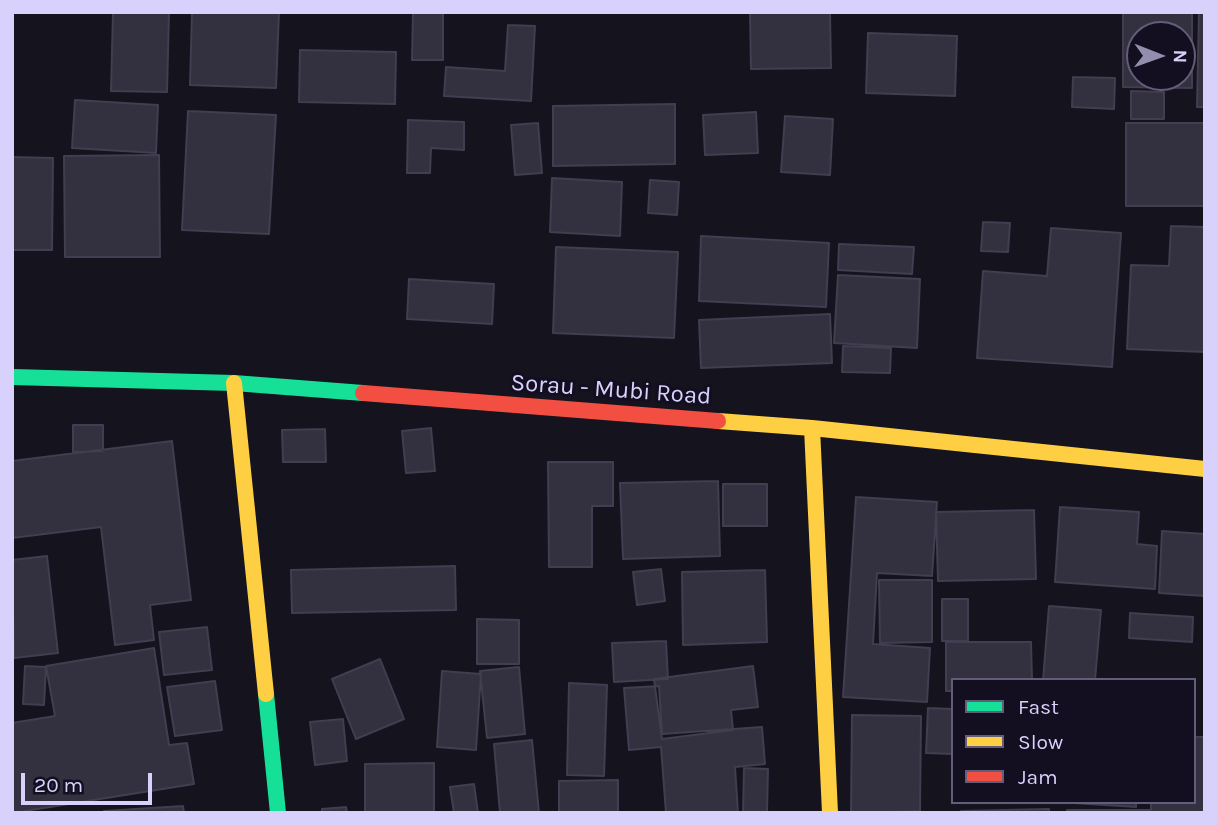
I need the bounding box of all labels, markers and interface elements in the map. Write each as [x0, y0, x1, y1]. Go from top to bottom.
north arrow [1126, 21, 1196, 91]
text: N [1169, 49, 1191, 63]
street label: Sorau - Mubi Road [510, 369, 712, 411]
legend [951, 678, 1196, 804]
text: Fast [1018, 695, 1059, 719]
text: Slow [1018, 730, 1063, 754]
scale bar [24, 758, 156, 802]
text: Jam [1018, 765, 1058, 789]
text: 20 m [34, 773, 83, 797]

